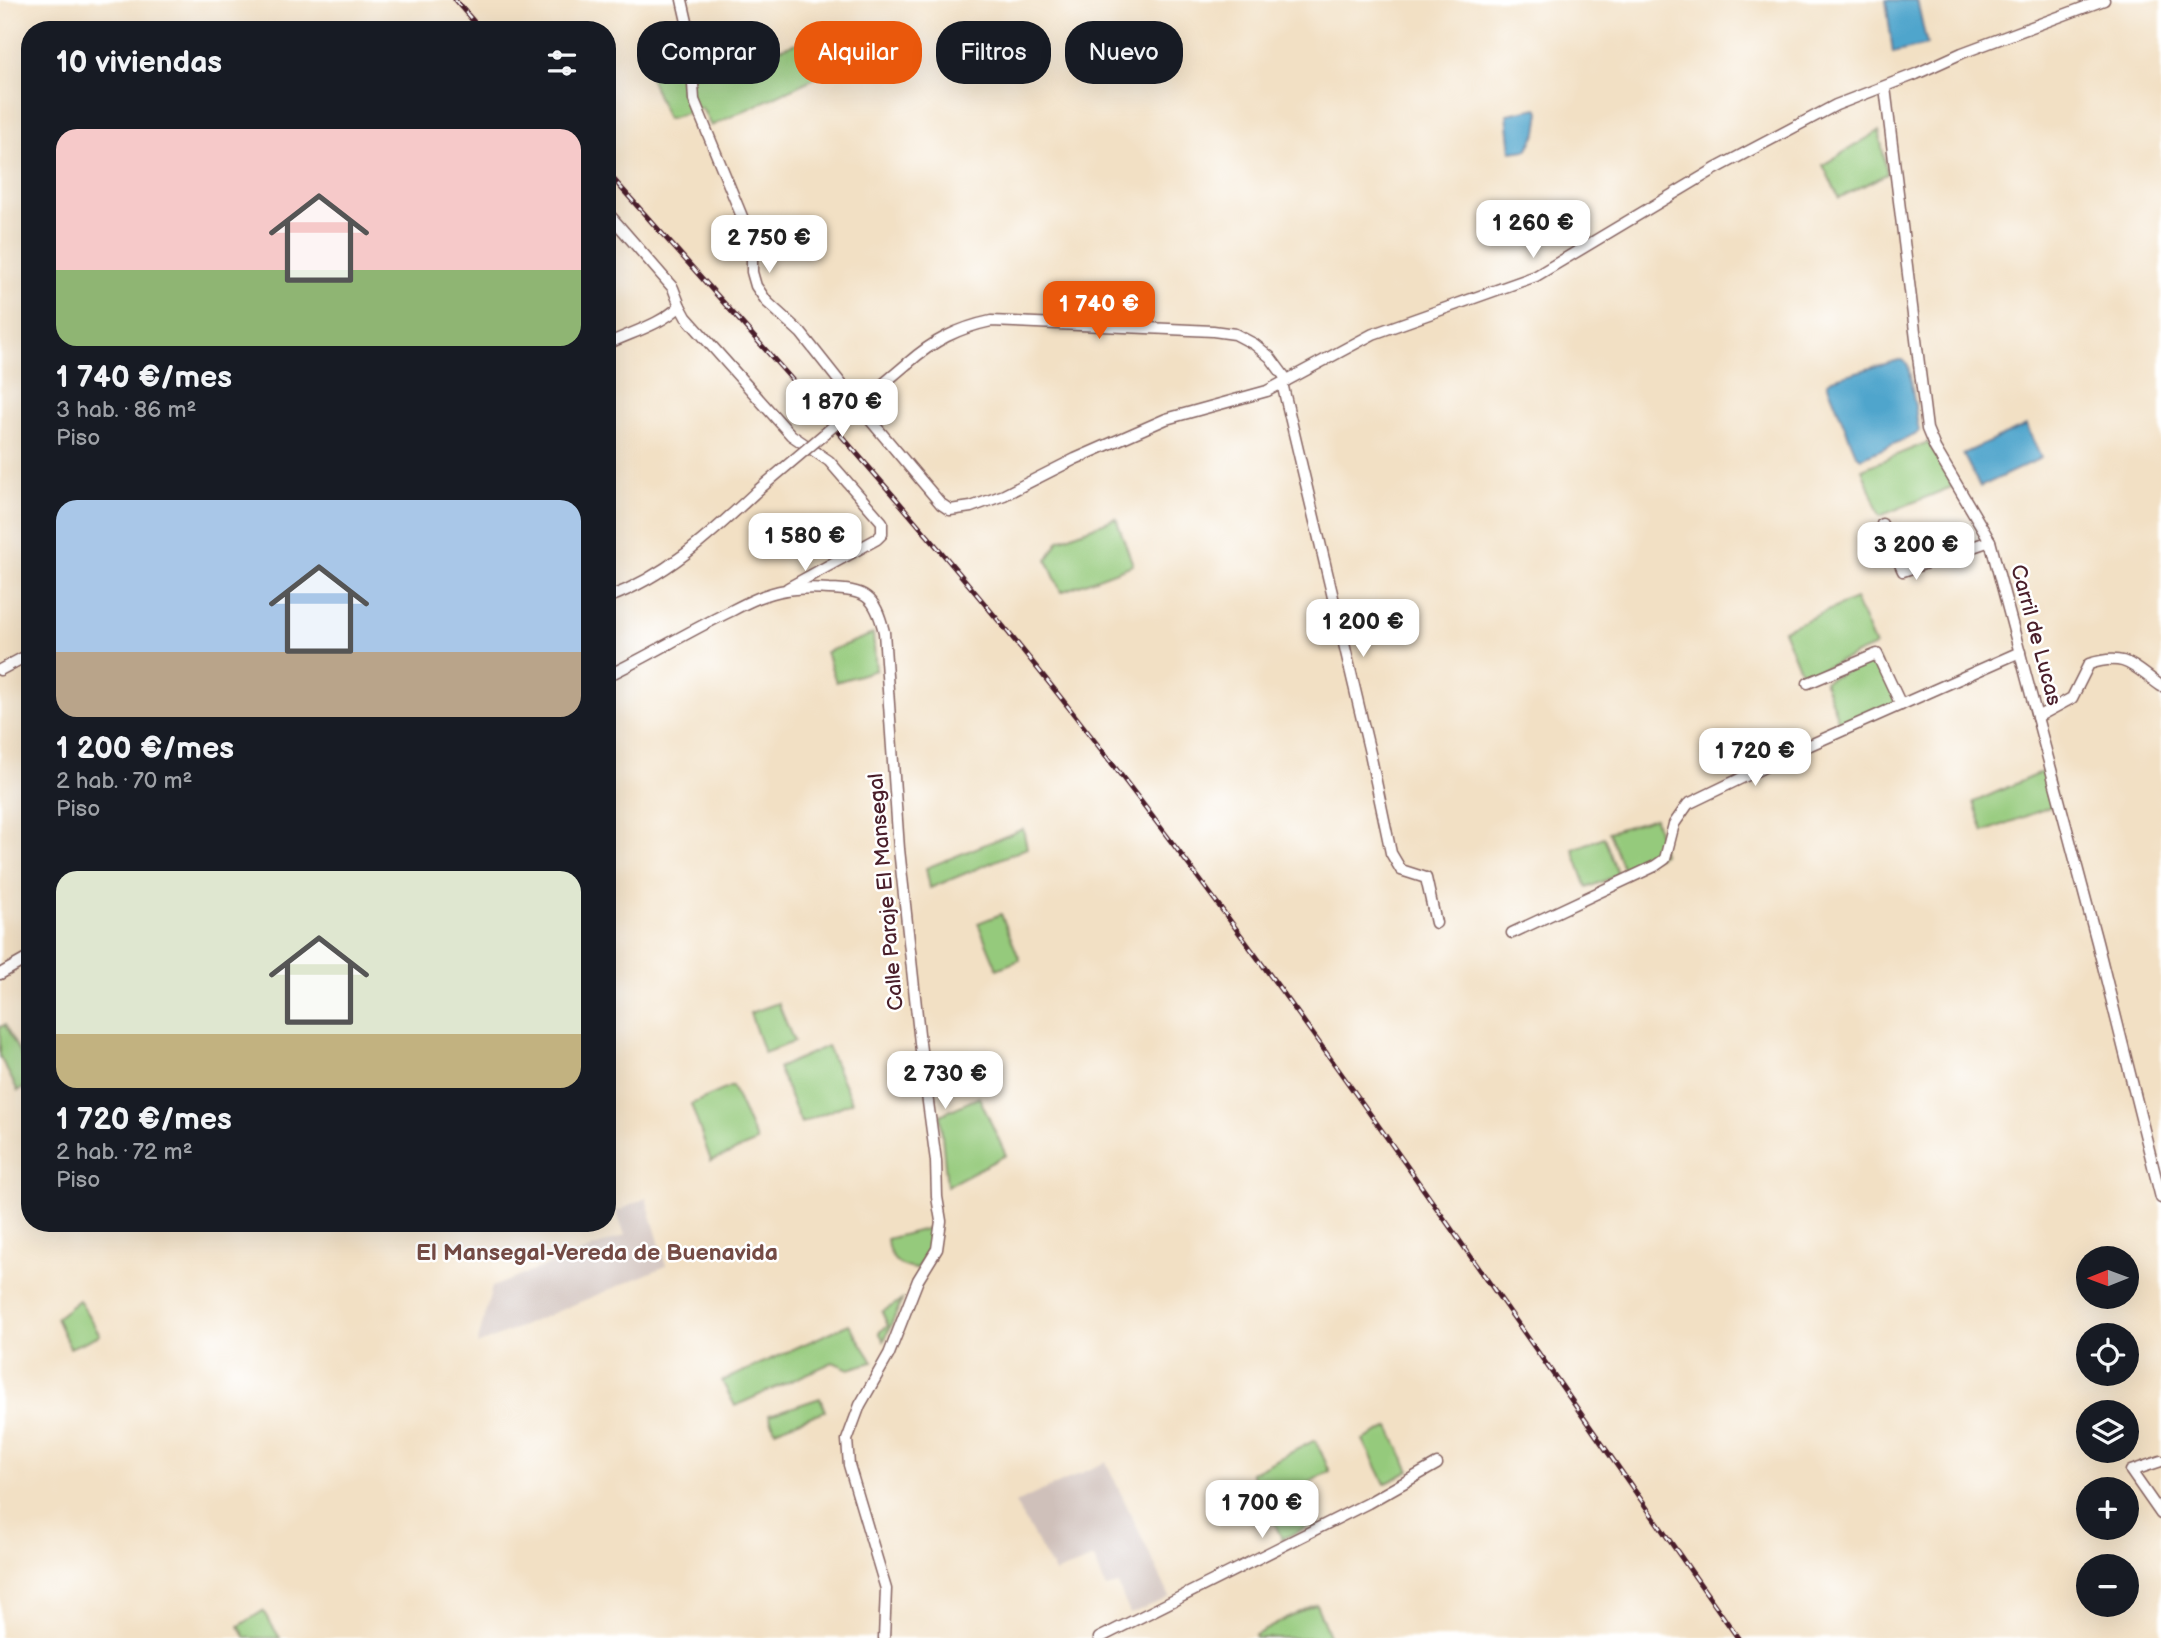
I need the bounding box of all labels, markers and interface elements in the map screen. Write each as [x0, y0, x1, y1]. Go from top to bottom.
chip: Comprar [637, 21, 780, 84]
chip: Alquilar [794, 21, 922, 84]
chip: Filtros [936, 21, 1051, 84]
chip: Nuevo [1065, 21, 1183, 84]
icon: filters [543, 44, 581, 82]
text: 10 viviendas [56, 45, 222, 81]
icon: home [256, 175, 382, 301]
pin: 1 260 € [1468, 201, 1598, 260]
text: 1 260 € [1492, 209, 1574, 237]
pin: 2 750 € [704, 216, 834, 275]
text: 2 750 € [727, 224, 811, 252]
pin: 1 740 € [1034, 282, 1164, 341]
text: 1 740 € [1059, 290, 1139, 318]
text: 1 740 €/mes [56, 360, 232, 396]
pin: 1 870 € [777, 380, 907, 439]
text: 1 870 € [802, 388, 882, 416]
text: 3 hab. · 86 m² [56, 396, 196, 424]
text: Piso [56, 424, 100, 452]
pin: 1 580 € [740, 514, 870, 573]
text: 1 580 € [765, 522, 845, 550]
pin: 3 200 € [1851, 522, 1981, 582]
text: 3 200 € [1873, 531, 1959, 559]
icon: home [256, 546, 382, 672]
street label: Carril de Lucas [2005, 562, 2067, 708]
pin: 1 200 € [1298, 600, 1428, 659]
text: 1 200 € [1322, 608, 1404, 636]
pin: 1 720 € [1690, 728, 1820, 788]
text: 1 200 €/mes [56, 731, 234, 767]
text: 1 720 € [1715, 737, 1795, 765]
text: 2 hab. · 70 m² [56, 767, 193, 795]
street label: Calle Paraje El Mansegal [863, 772, 909, 1012]
text: Piso [56, 795, 100, 823]
icon: home [256, 917, 382, 1043]
pin: 2 730 € [880, 1052, 1010, 1111]
text: 2 730 € [903, 1060, 987, 1088]
text: 1 720 €/mes [56, 1102, 232, 1138]
text: 2 hab. · 72 m² [56, 1138, 193, 1166]
text: Piso [56, 1166, 100, 1194]
district label: El Mansegal-Vereda de Buenavida [416, 1239, 778, 1267]
north arrow [2076, 1246, 2138, 1309]
map controls [2076, 1246, 2139, 1617]
button: locate [2076, 1323, 2139, 1386]
button: layers [2076, 1400, 2139, 1463]
button: + [2076, 1477, 2139, 1540]
pin: 1 700 € [1197, 1480, 1327, 1540]
text: 1 700 € [1222, 1489, 1302, 1517]
button: − [2076, 1554, 2139, 1617]

